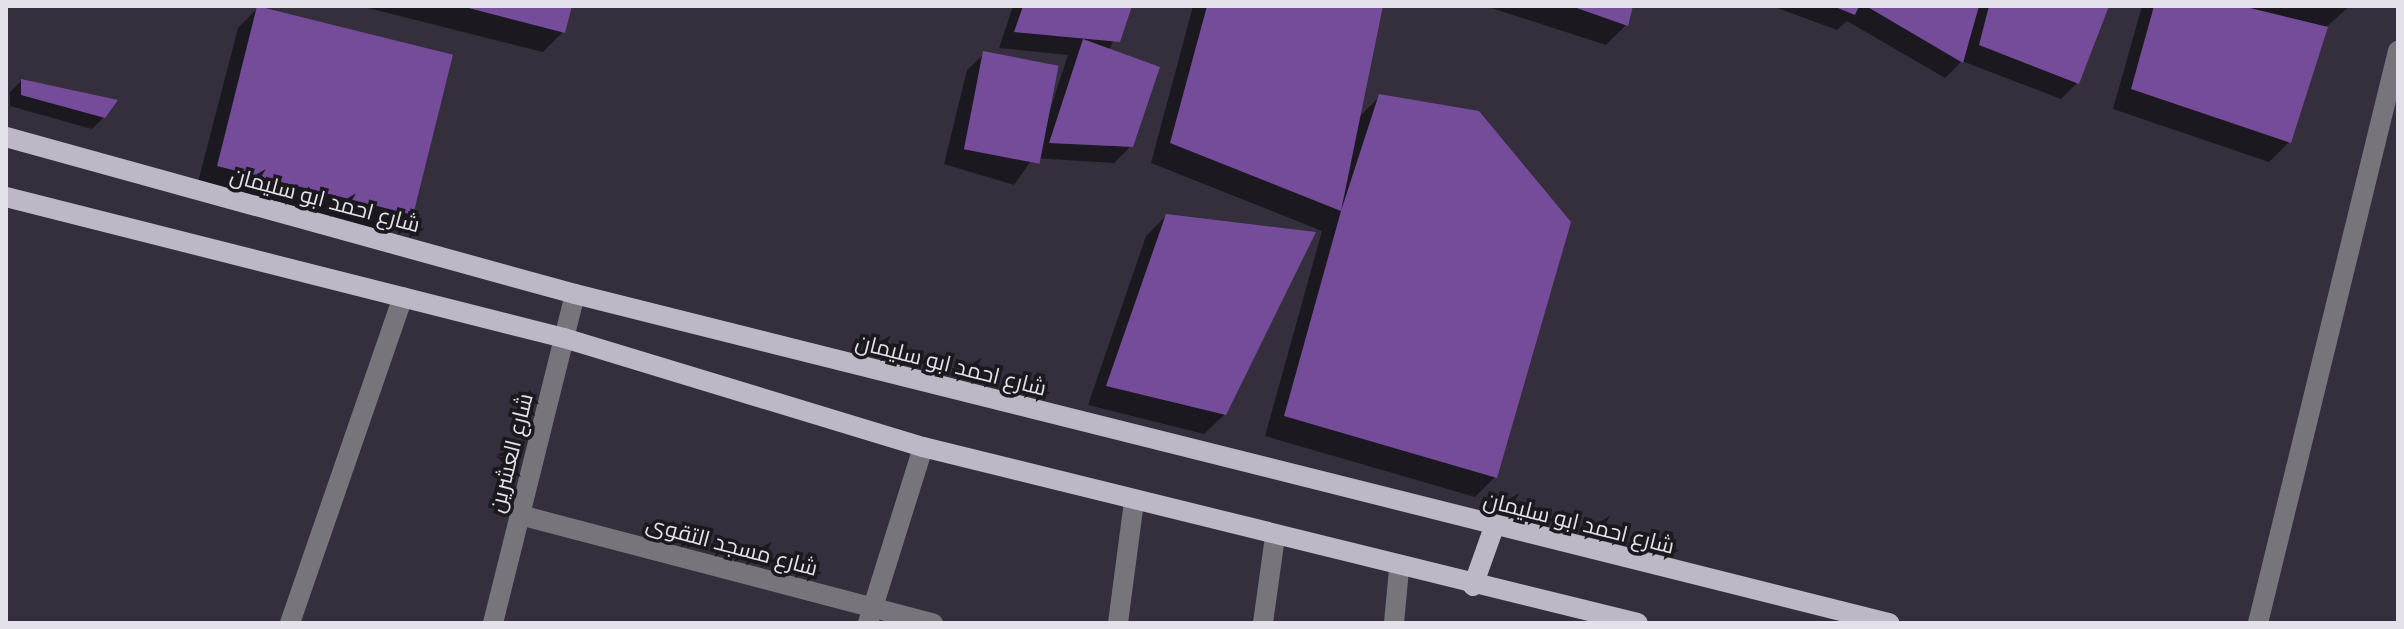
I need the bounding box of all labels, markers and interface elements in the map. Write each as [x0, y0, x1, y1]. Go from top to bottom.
street label: شارع احمد ابو سليمان [227, 162, 423, 238]
street label: شارع احمد ابو سليمان [853, 329, 1049, 401]
street label: شارع العشرين [483, 391, 539, 515]
street label: شارع احمد ابو سليمان [1481, 487, 1677, 559]
street label: شارع مسجد التقوى [643, 510, 821, 582]

